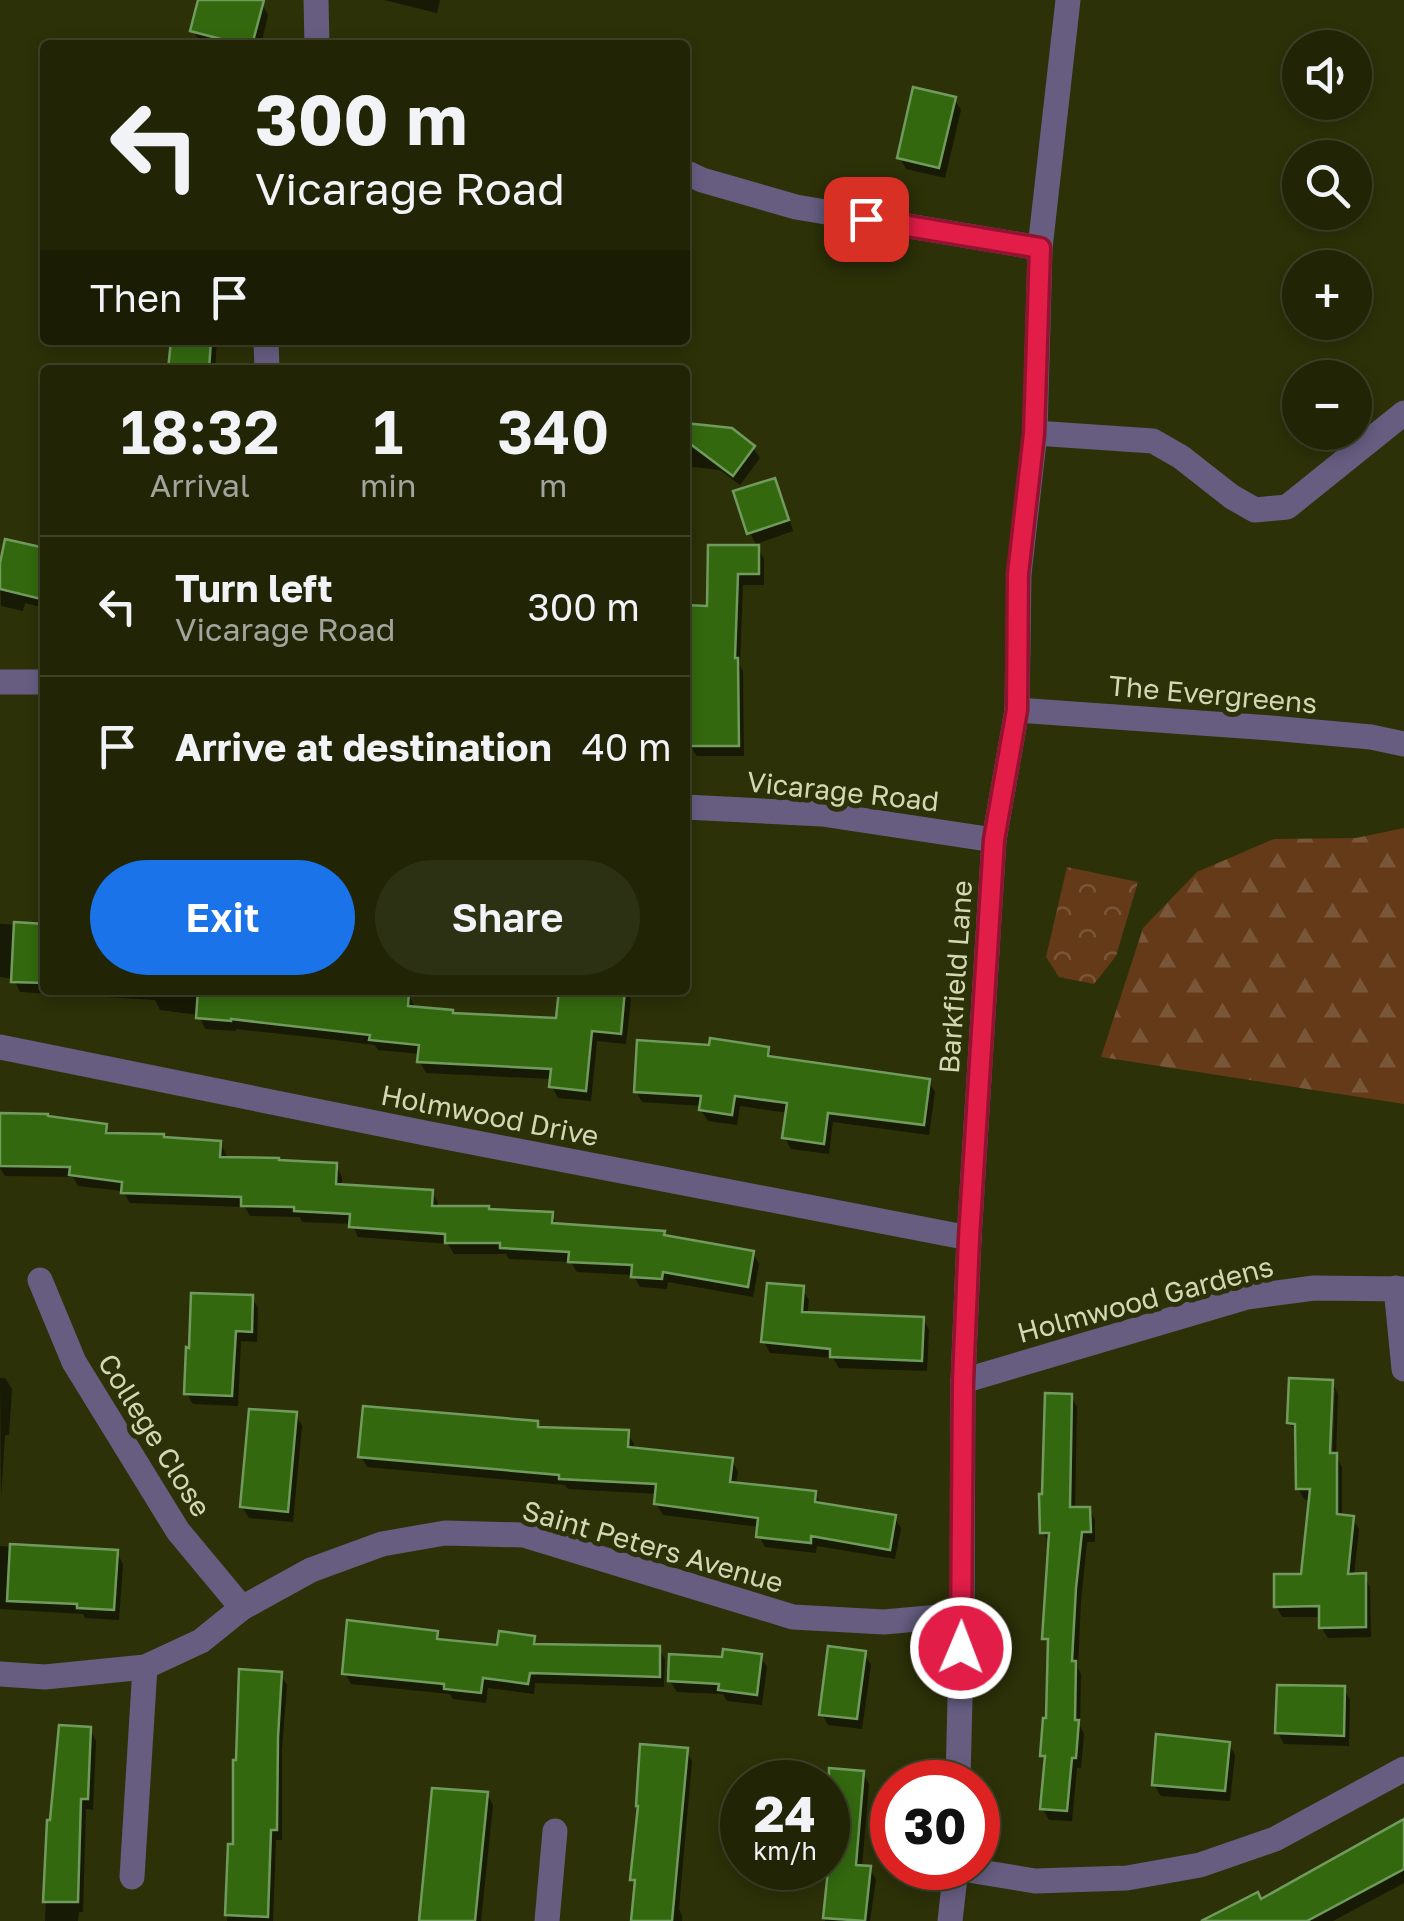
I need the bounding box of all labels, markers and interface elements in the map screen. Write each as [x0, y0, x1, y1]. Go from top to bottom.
map controls [1282, 30, 1372, 450]
button: sound [1282, 30, 1372, 120]
text: 300 m [255, 76, 467, 160]
icon: left [90, 80, 220, 210]
button: search [1282, 140, 1372, 230]
text: Vicarage Road [255, 161, 565, 215]
pin [824, 177, 909, 262]
icon: arrive [839, 192, 894, 247]
button: + [1282, 250, 1372, 340]
icon: arrive [202, 270, 257, 325]
text: Then [90, 275, 182, 320]
button: − [1282, 360, 1372, 450]
text: 18:32 [121, 395, 279, 467]
text: 1 [373, 395, 403, 467]
text: 340 [497, 395, 609, 467]
text: Arrival [150, 466, 250, 504]
text: min [360, 466, 417, 504]
text: m [539, 466, 567, 504]
text: Turn left [175, 565, 333, 610]
icon: left [90, 579, 145, 634]
text: 300 m [528, 584, 640, 629]
text: Vicarage Road [175, 610, 395, 648]
street label: The Evergreens [1107, 668, 1319, 720]
icon: arrive [90, 719, 145, 774]
text: Arrive at destination [175, 724, 552, 769]
text: 40 m [582, 724, 672, 769]
street label: Vicarage Road [745, 765, 941, 817]
button: Exit [90, 860, 355, 975]
button: Share [375, 860, 640, 975]
street label: Barkfield Lane [932, 879, 978, 1075]
street label: Holmwood Drive [378, 1078, 602, 1152]
street label: Holmwood Gardens [1013, 1249, 1277, 1349]
street label: College Close [92, 1347, 218, 1523]
street label: Saint Peters Avenue [519, 1493, 787, 1599]
position arrow [909, 1596, 1013, 1700]
speed limit sign: 30 [870, 1760, 1000, 1890]
text: 24 [754, 1783, 816, 1843]
text: km/h [753, 1835, 817, 1866]

